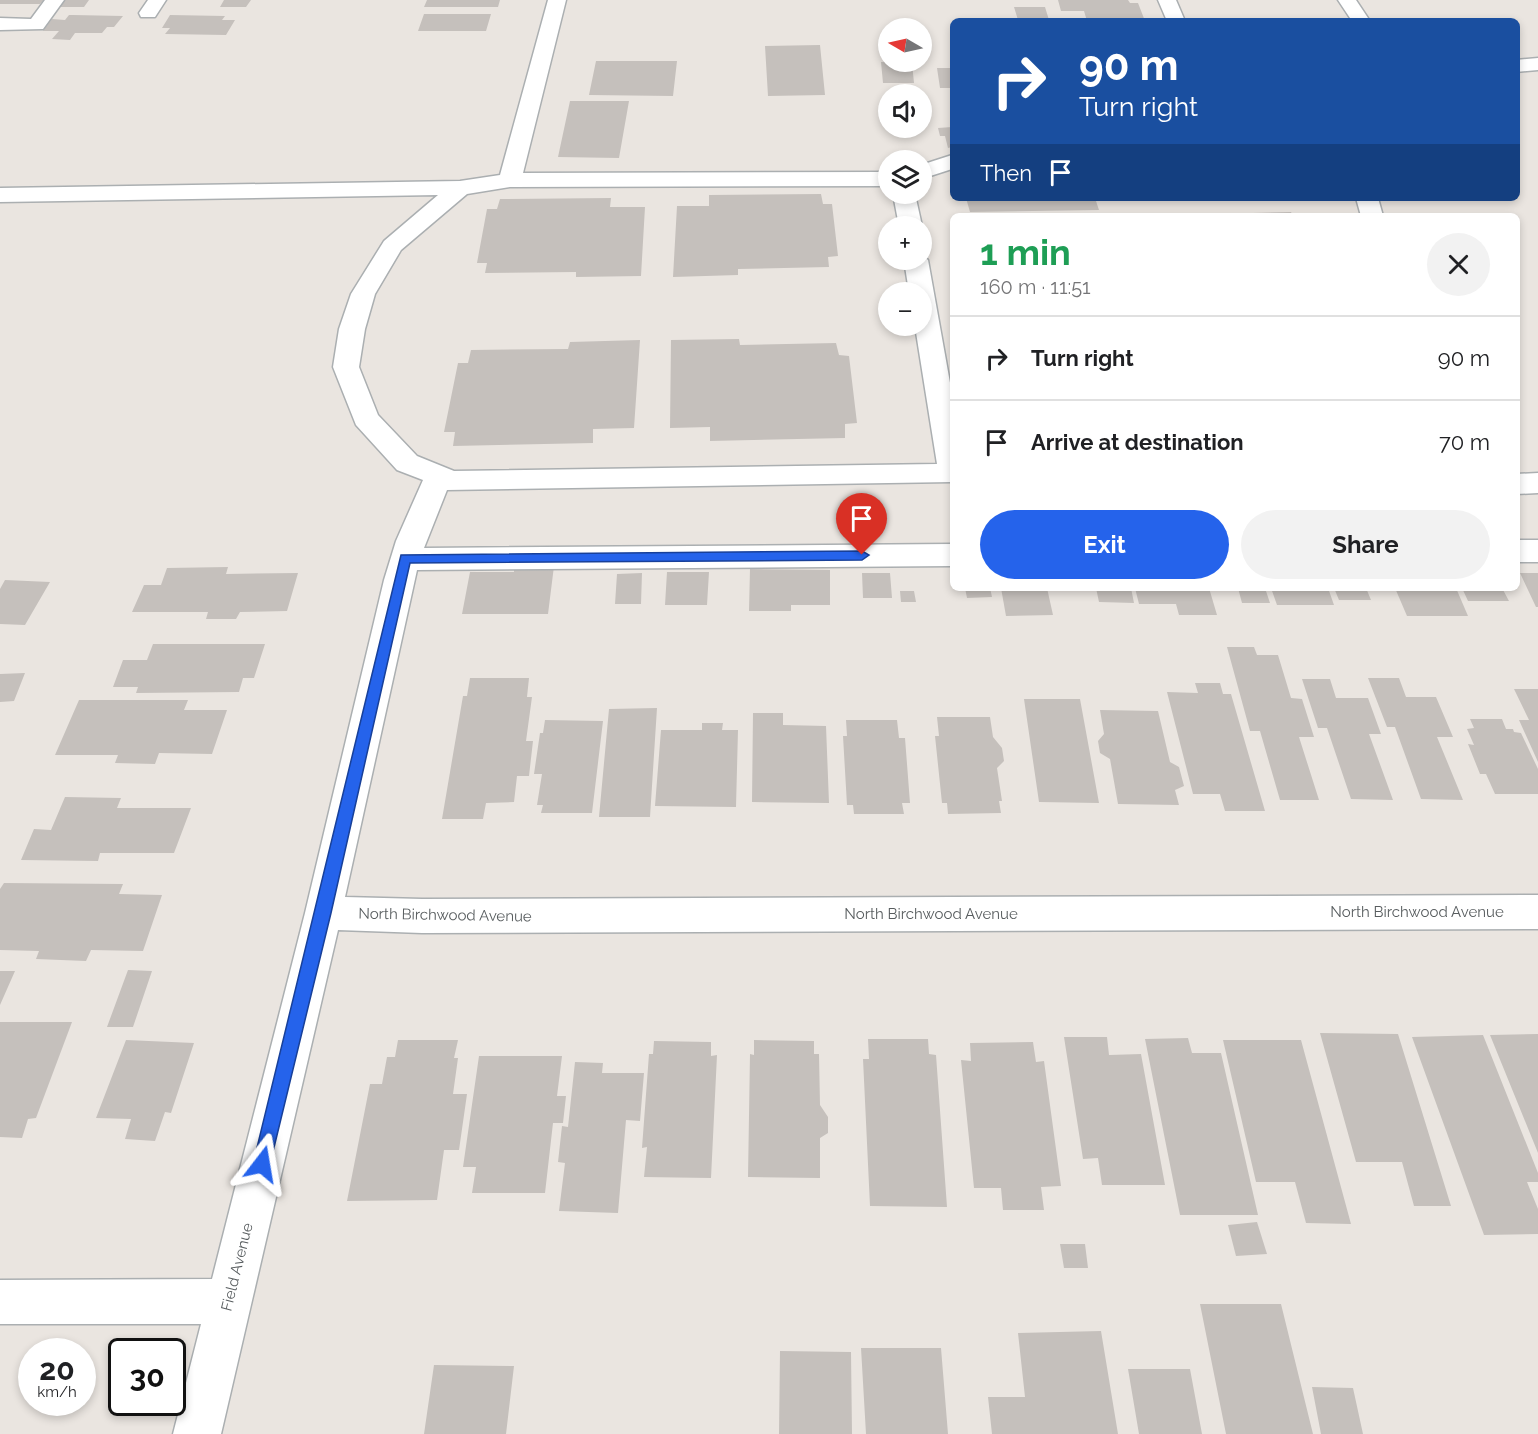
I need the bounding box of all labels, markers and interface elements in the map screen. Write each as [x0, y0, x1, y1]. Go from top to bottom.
north arrow [878, 18, 932, 72]
map controls [878, 18, 932, 336]
text: 90 m [1079, 41, 1179, 90]
icon: right [980, 42, 1058, 120]
button: sound [878, 84, 932, 138]
text: Turn right [1079, 91, 1198, 122]
button: layers [878, 150, 932, 204]
icon: arrive [1044, 156, 1077, 189]
text: Then [980, 160, 1032, 186]
button: + [878, 216, 932, 270]
text: 1 min [980, 231, 1071, 273]
button: close [1427, 233, 1490, 296]
text: 160 m · 11:51 [980, 275, 1091, 299]
button: − [878, 282, 932, 336]
icon: right [980, 342, 1013, 375]
text: Turn right [1031, 345, 1134, 371]
text: 90 m [1438, 345, 1490, 371]
icon: arrive [980, 426, 1013, 459]
text: Arrive at destination [1031, 429, 1244, 455]
text: 70 m [1439, 429, 1490, 455]
pin [836, 493, 887, 555]
icon: arrive [845, 502, 878, 535]
button: Exit [980, 510, 1229, 579]
button: Share [1241, 510, 1490, 579]
street label: North Birchwood Avenue [1330, 903, 1504, 921]
street label: North Birchwood Avenue [358, 904, 532, 926]
street label: North Birchwood Avenue [844, 905, 1018, 923]
position arrow [230, 1132, 294, 1196]
street label: Field Avenue [217, 1221, 257, 1313]
speed limit sign: 30 [108, 1338, 186, 1416]
text: 20 [39, 1352, 75, 1387]
text: km/h [37, 1383, 77, 1401]

